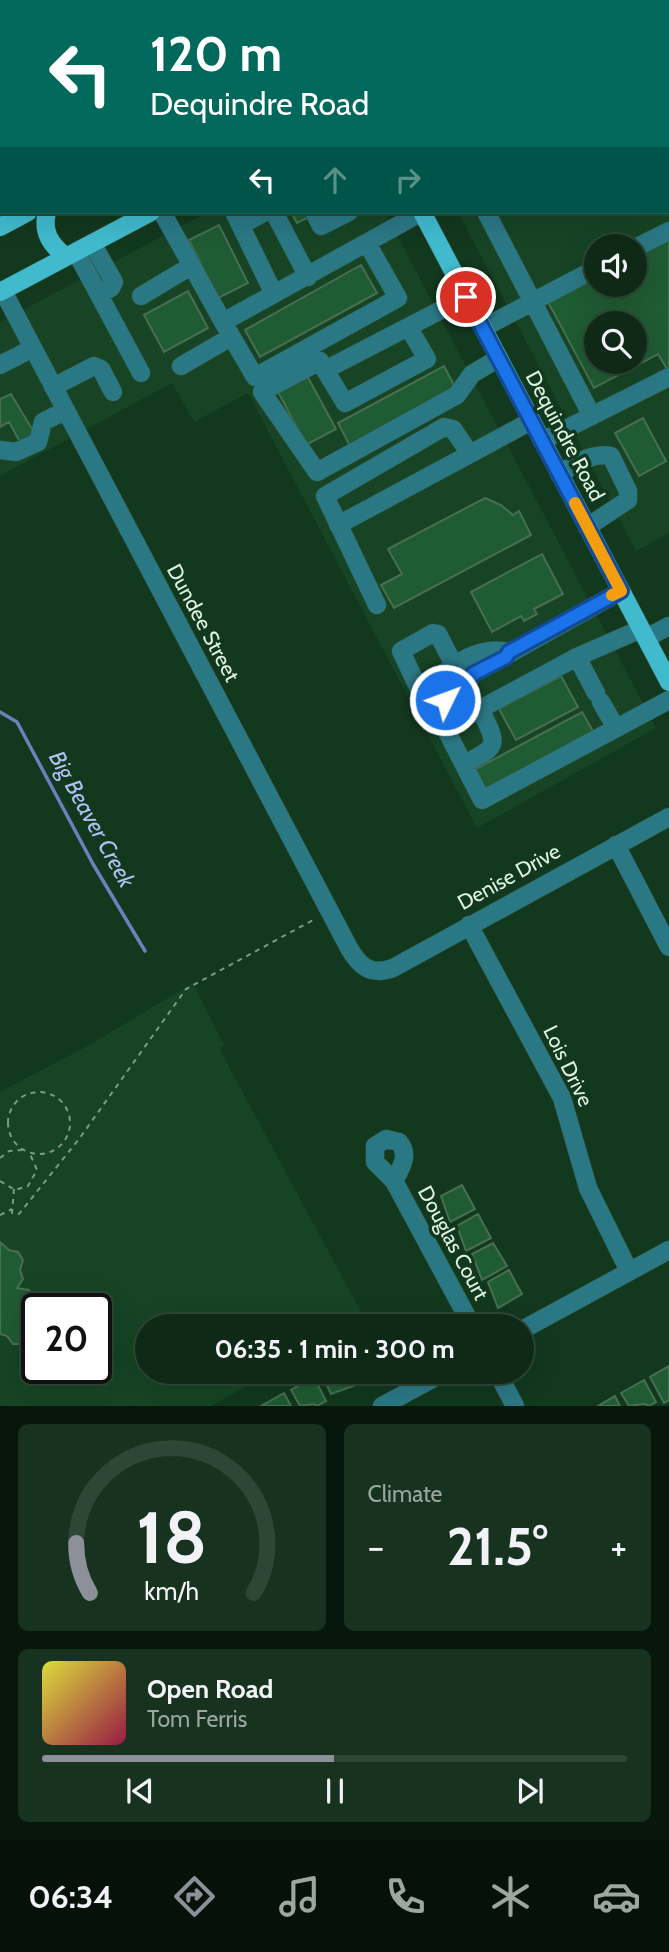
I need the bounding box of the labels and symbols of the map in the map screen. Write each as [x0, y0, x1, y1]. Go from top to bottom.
pin [436, 267, 496, 327]
street label: Dequindre Road [521, 366, 610, 505]
street label: Dundee Street [162, 560, 245, 686]
position arrow [408, 663, 482, 737]
water label: Big Beaver Creek [43, 746, 142, 893]
street label: Denise Drive [453, 838, 565, 915]
street label: Lois Drive [538, 1021, 599, 1111]
street label: Douglas Court [413, 1181, 494, 1304]
speed limit sign: 20 [21, 1293, 112, 1384]

